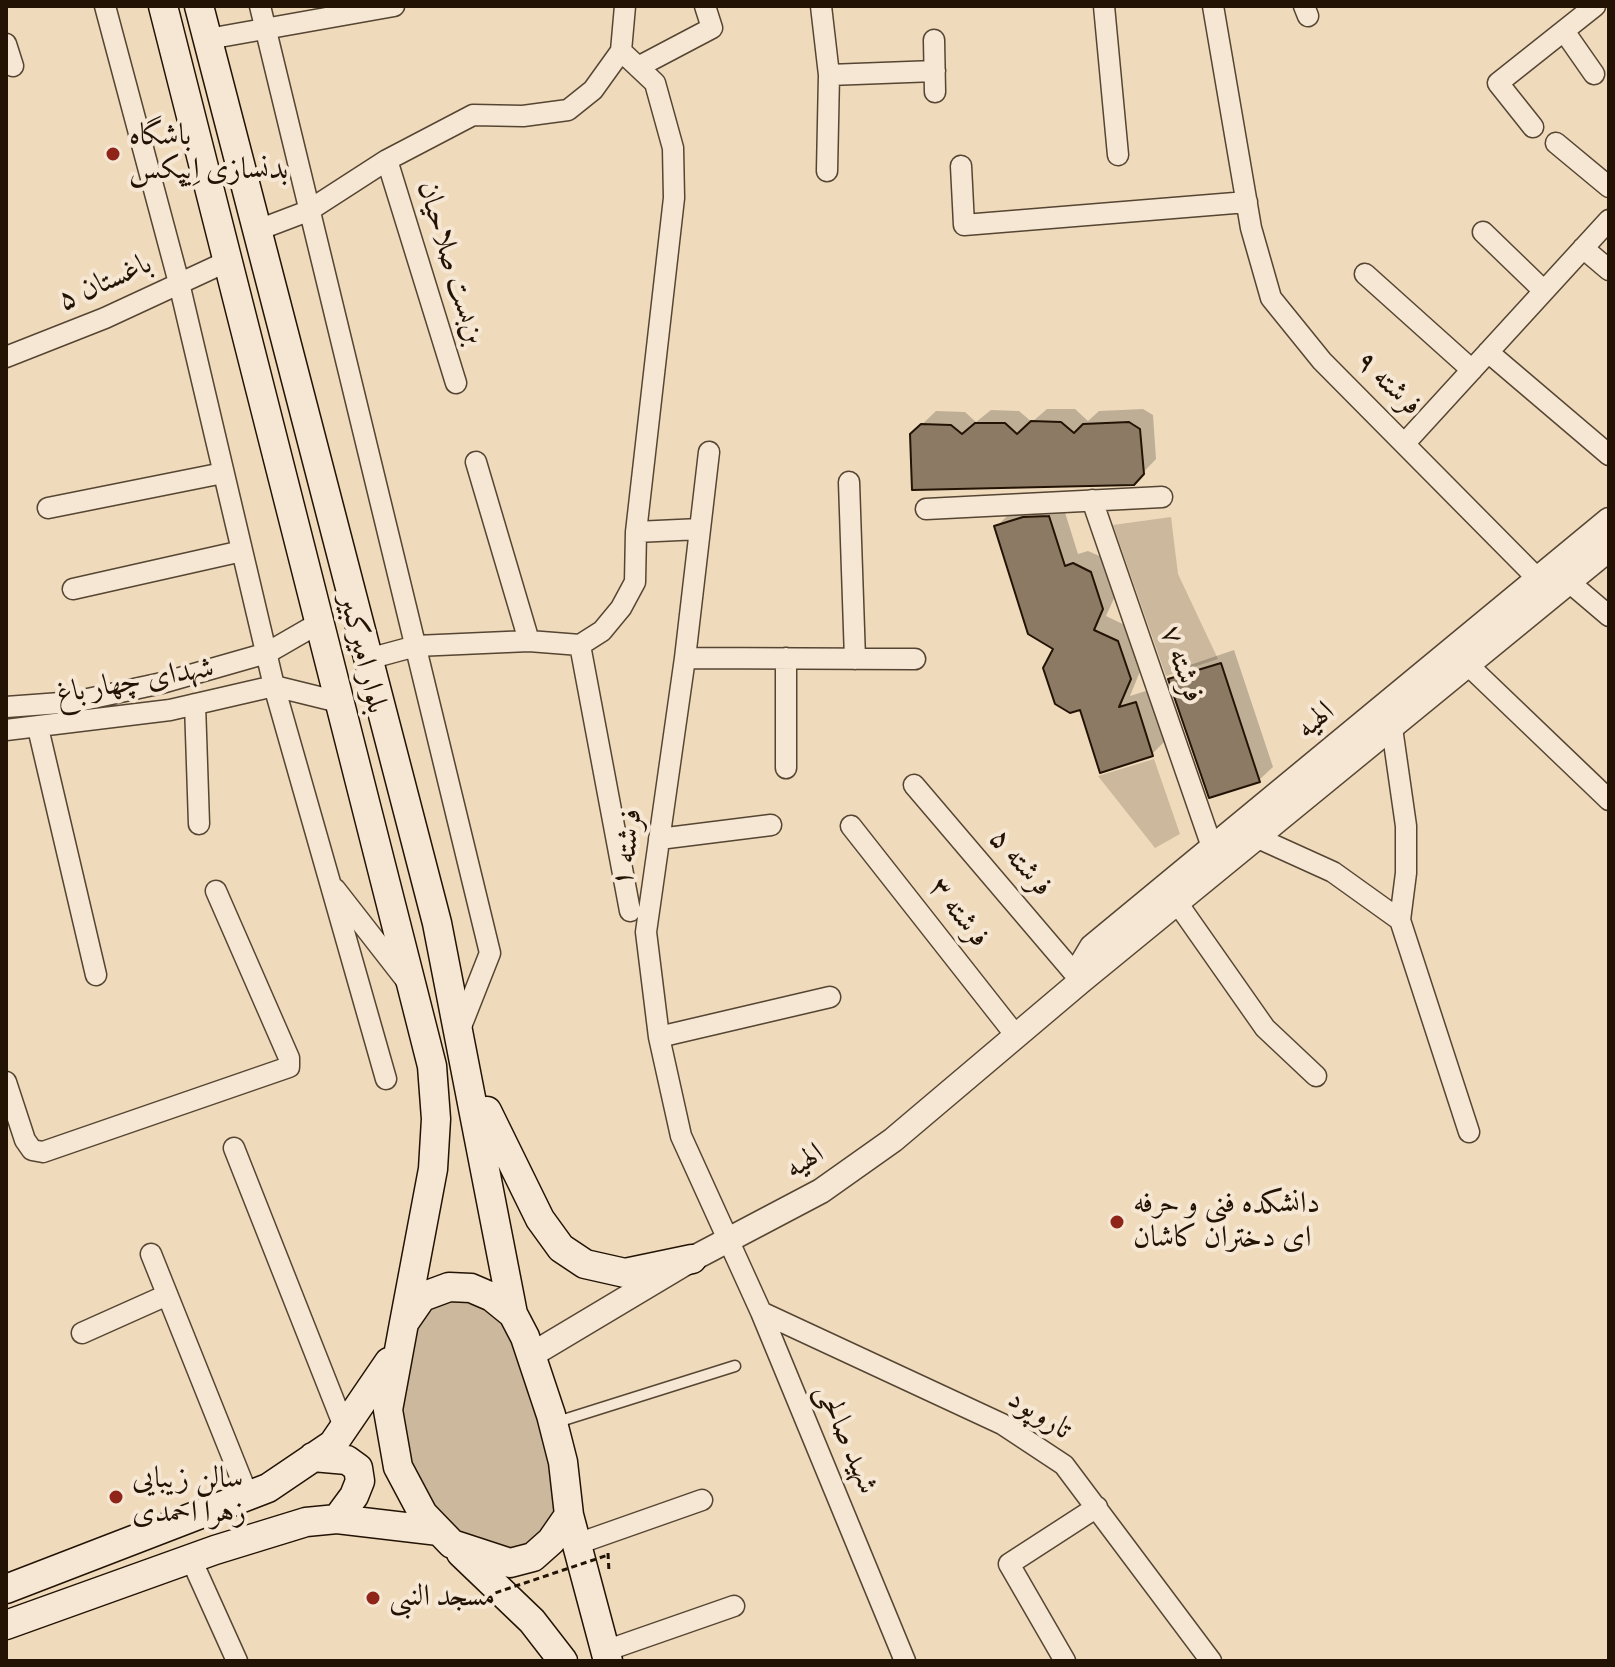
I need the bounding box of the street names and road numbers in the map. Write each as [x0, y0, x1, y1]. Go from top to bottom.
street label: بن‌بست صلاحیان [408, 177, 492, 349]
street label: باغستان ۵ [52, 246, 158, 320]
street label: فرشته ۹ [1347, 344, 1429, 424]
street label: بلوار امیرکبیر [330, 591, 394, 717]
street label: فرشته ۷ [1151, 621, 1211, 707]
street label: شهدای چهار باغ [53, 650, 217, 714]
street label: الهیه [1289, 695, 1343, 747]
street label: فرشته ۱ [605, 806, 651, 890]
street label: فرشته ۵ [981, 821, 1059, 905]
street label: فرشته ۳ [920, 871, 996, 955]
street label: الهیه [779, 1136, 831, 1188]
street label: شهید صالحی [807, 1378, 885, 1500]
street label: تاروپود [1000, 1382, 1078, 1448]

